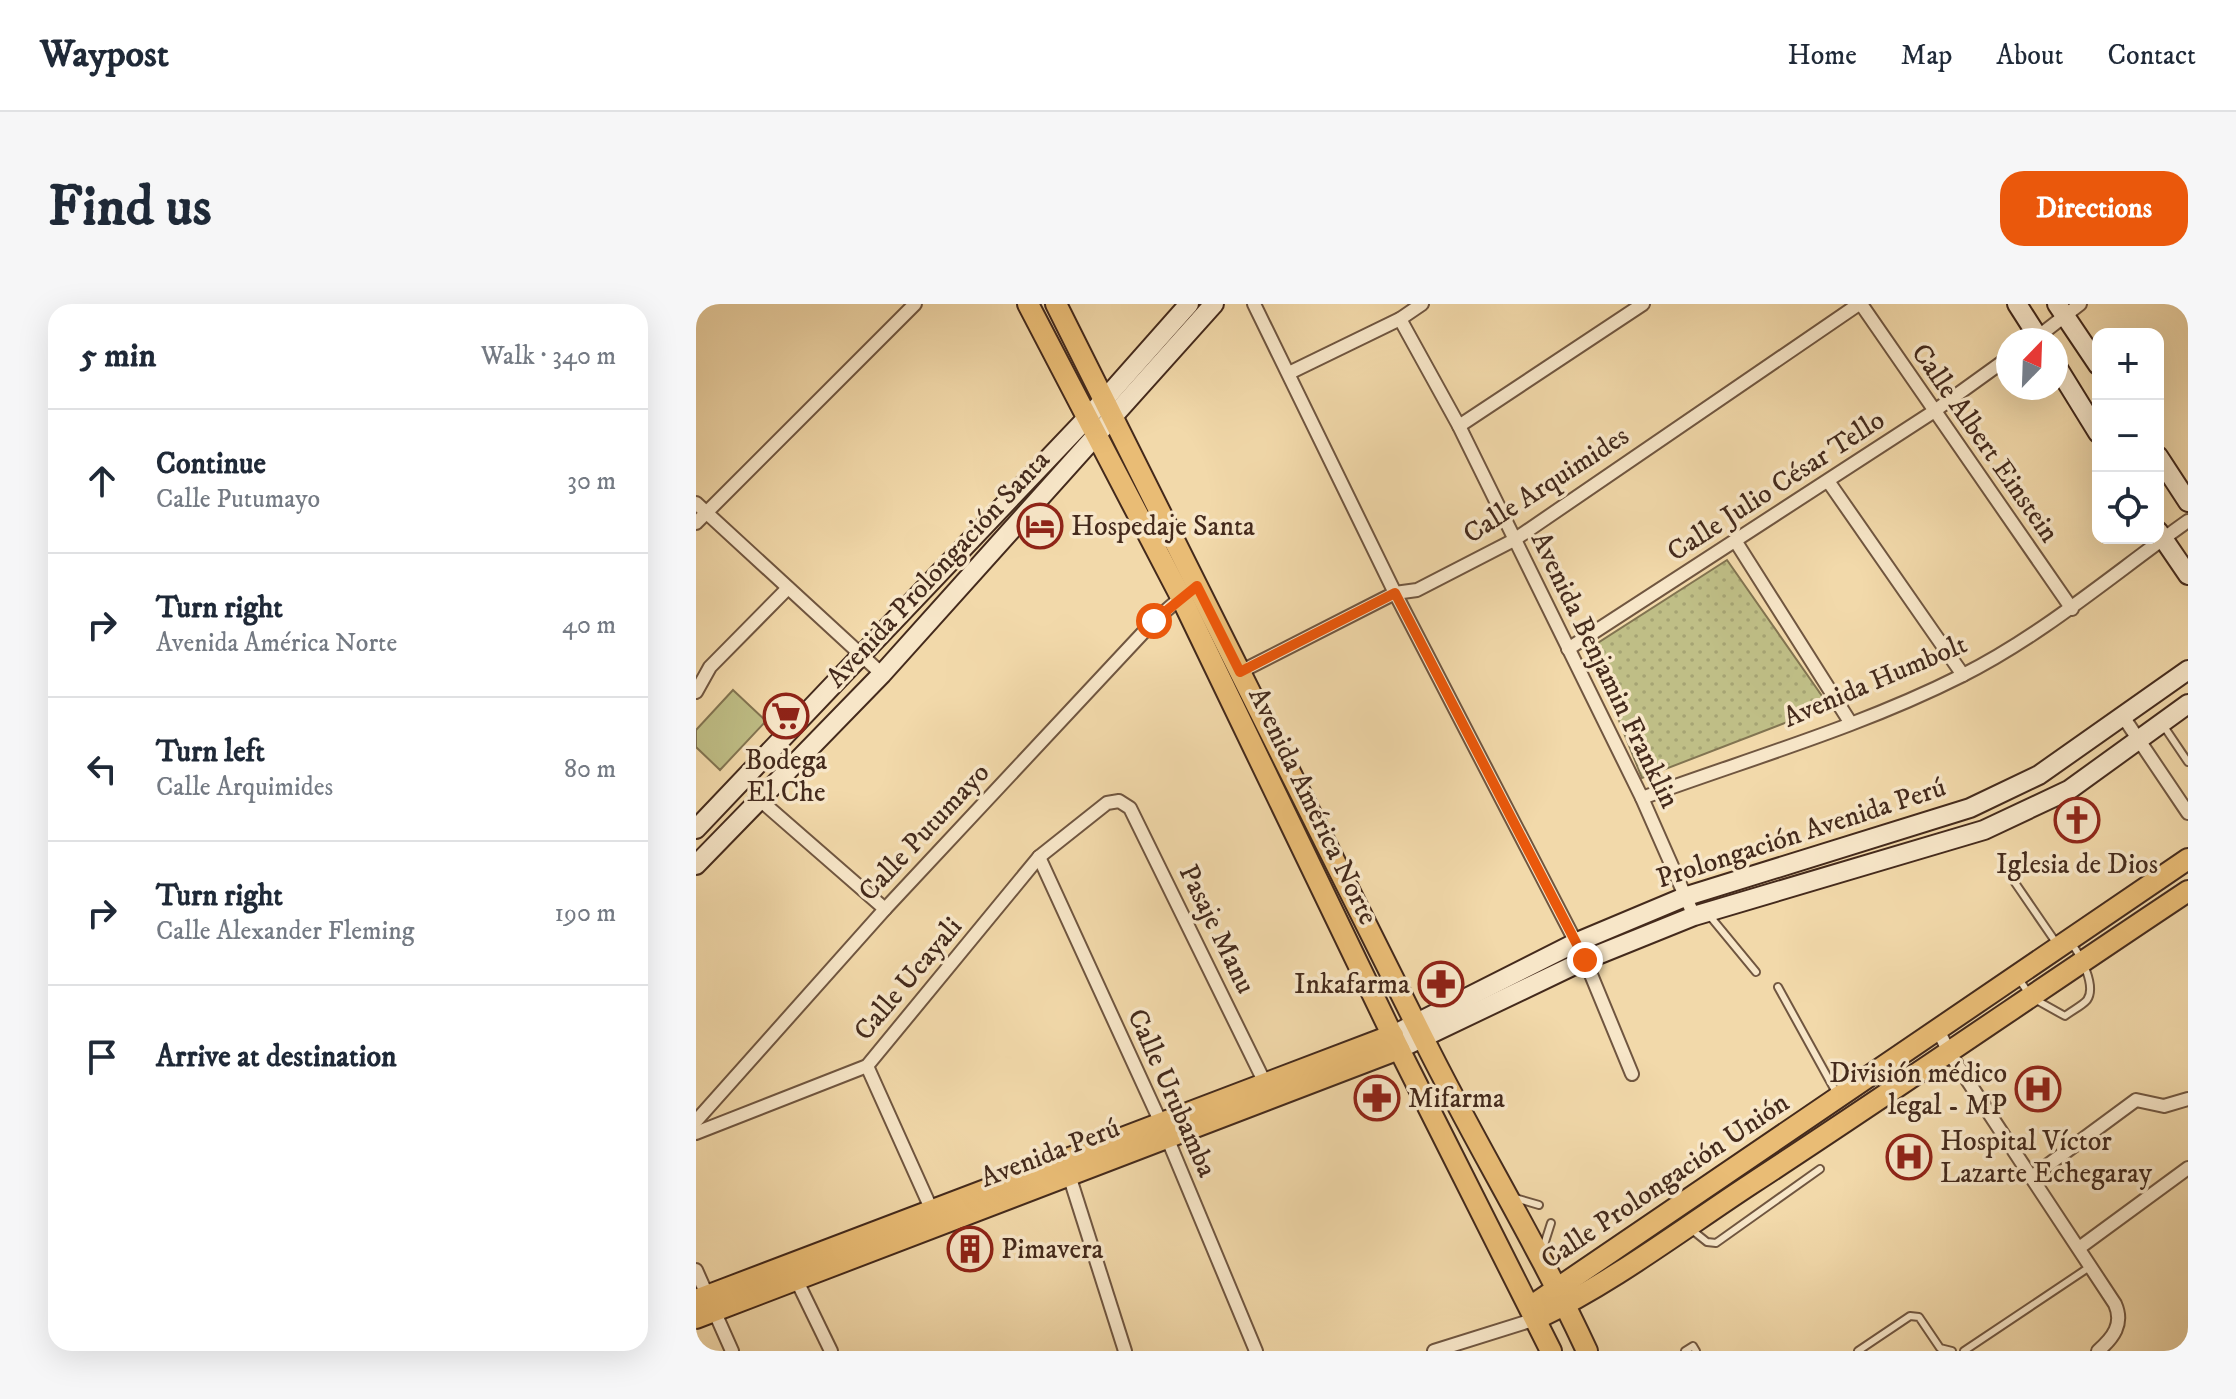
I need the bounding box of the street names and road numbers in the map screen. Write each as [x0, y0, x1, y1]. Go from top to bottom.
street label: Calle Albert Einstein [1903, 337, 2067, 549]
street label: Calle Julio César Tello [1661, 403, 1891, 569]
street label: Calle Arquimides [1456, 418, 1636, 552]
street label: Avenida Prolongación Santa [819, 443, 1057, 695]
street label: Avenida Benjamin Franklin [1523, 526, 1687, 814]
street label: Avenida Humbolt [1778, 627, 1972, 735]
street label: Avenida América Norte [1240, 682, 1386, 930]
street label: Calle Putumayo [851, 755, 997, 909]
street label: Prolongación Avenida Perú [1652, 770, 1950, 896]
street label: Pasaje Manu [1171, 859, 1263, 999]
street label: Calle Ucayali [846, 910, 970, 1048]
street label: Calle Urubamba [1119, 1003, 1225, 1183]
street label: Calle Prolongación Unión [1534, 1085, 1796, 1277]
street label: Avenida Perú [975, 1110, 1125, 1196]

